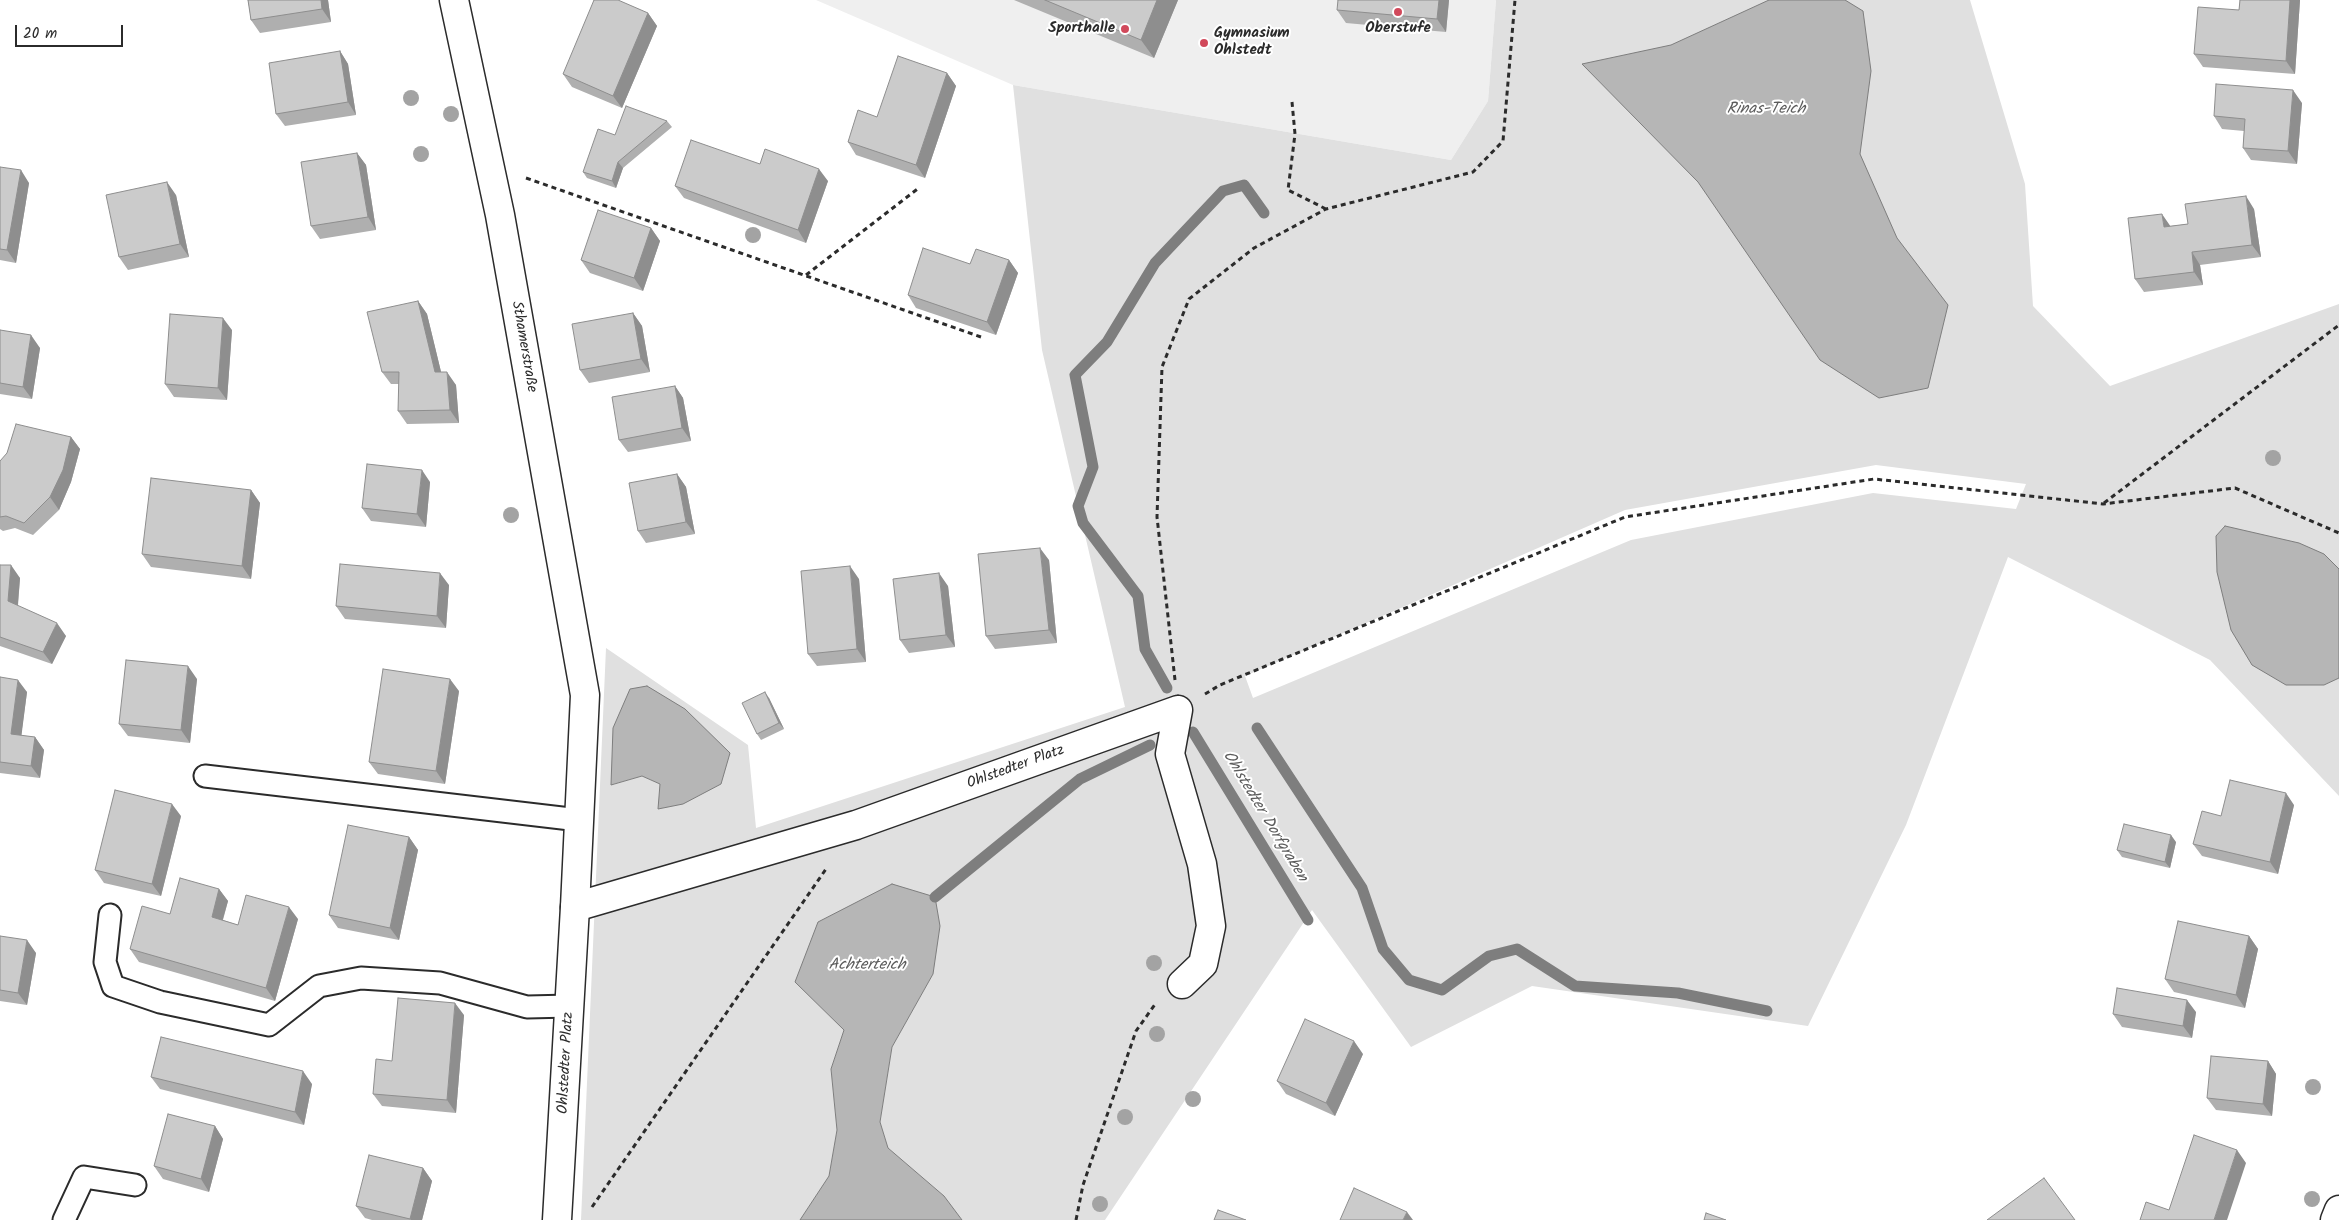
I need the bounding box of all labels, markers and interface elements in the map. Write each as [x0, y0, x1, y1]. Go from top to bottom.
marker: Oberstufe [1392, 6, 1404, 18]
scale bar [18, 15, 125, 47]
place label: Sporthalle [1048, 20, 1115, 38]
place label: Oberstufe [1365, 20, 1431, 38]
text: 20 m [23, 22, 57, 46]
marker: Sporthalle [1119, 23, 1131, 35]
place label: Gymnasium Ohlstedt [1214, 25, 1289, 60]
marker: Gymnasium Ohlstedt [1198, 37, 1210, 49]
water label: Rinas-Teich [1727, 100, 1805, 120]
street label: Sthamerstraße [506, 300, 540, 394]
street label: Ohlstedter Platz [965, 742, 1067, 794]
water label: Ohlstedter Dorfgraben [1217, 748, 1311, 886]
water label: Achterteich [828, 956, 906, 976]
street label: Ohlstedter Platz [555, 1012, 579, 1114]

